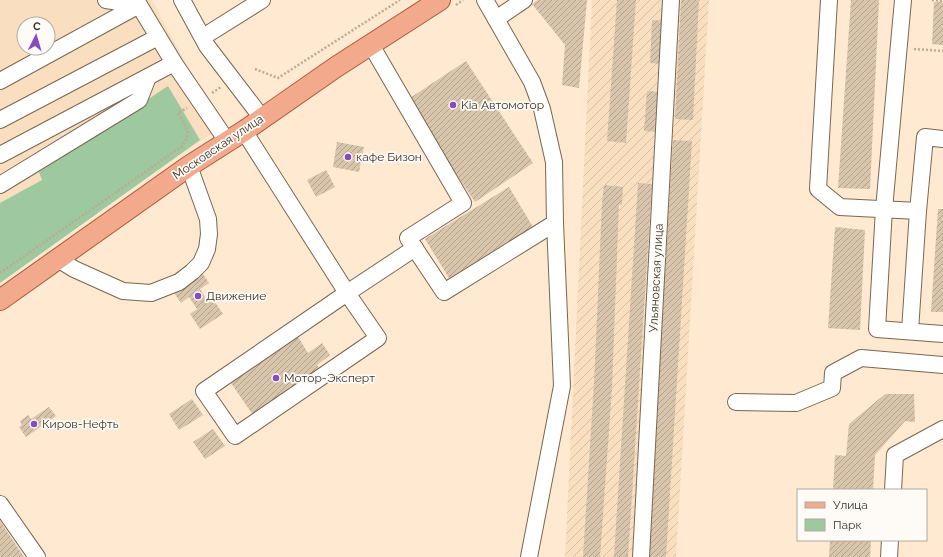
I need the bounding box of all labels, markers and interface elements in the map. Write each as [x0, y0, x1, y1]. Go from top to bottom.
north arrow [16, 16, 56, 56]
text: С [33, 20, 42, 33]
place label: Kia Автомотор [461, 98, 544, 112]
marker: Kia Автомотор [448, 100, 458, 110]
street label: Московская улица [170, 112, 266, 182]
place label: кафе Бизон [356, 150, 422, 164]
marker: кафе Бизон [343, 152, 353, 162]
street label: Ульяновская улица [646, 223, 666, 333]
place label: Движение [206, 289, 266, 303]
marker: Движение [193, 291, 203, 301]
place label: Мотор-Эксперт [284, 371, 375, 385]
marker: Мотор-Эксперт [271, 373, 281, 383]
place label: Киров-Нефть [42, 417, 119, 431]
marker: Киров-Нефть [29, 419, 39, 429]
legend [797, 489, 927, 541]
text: Улица [833, 498, 868, 512]
text: Парк [833, 518, 862, 532]

